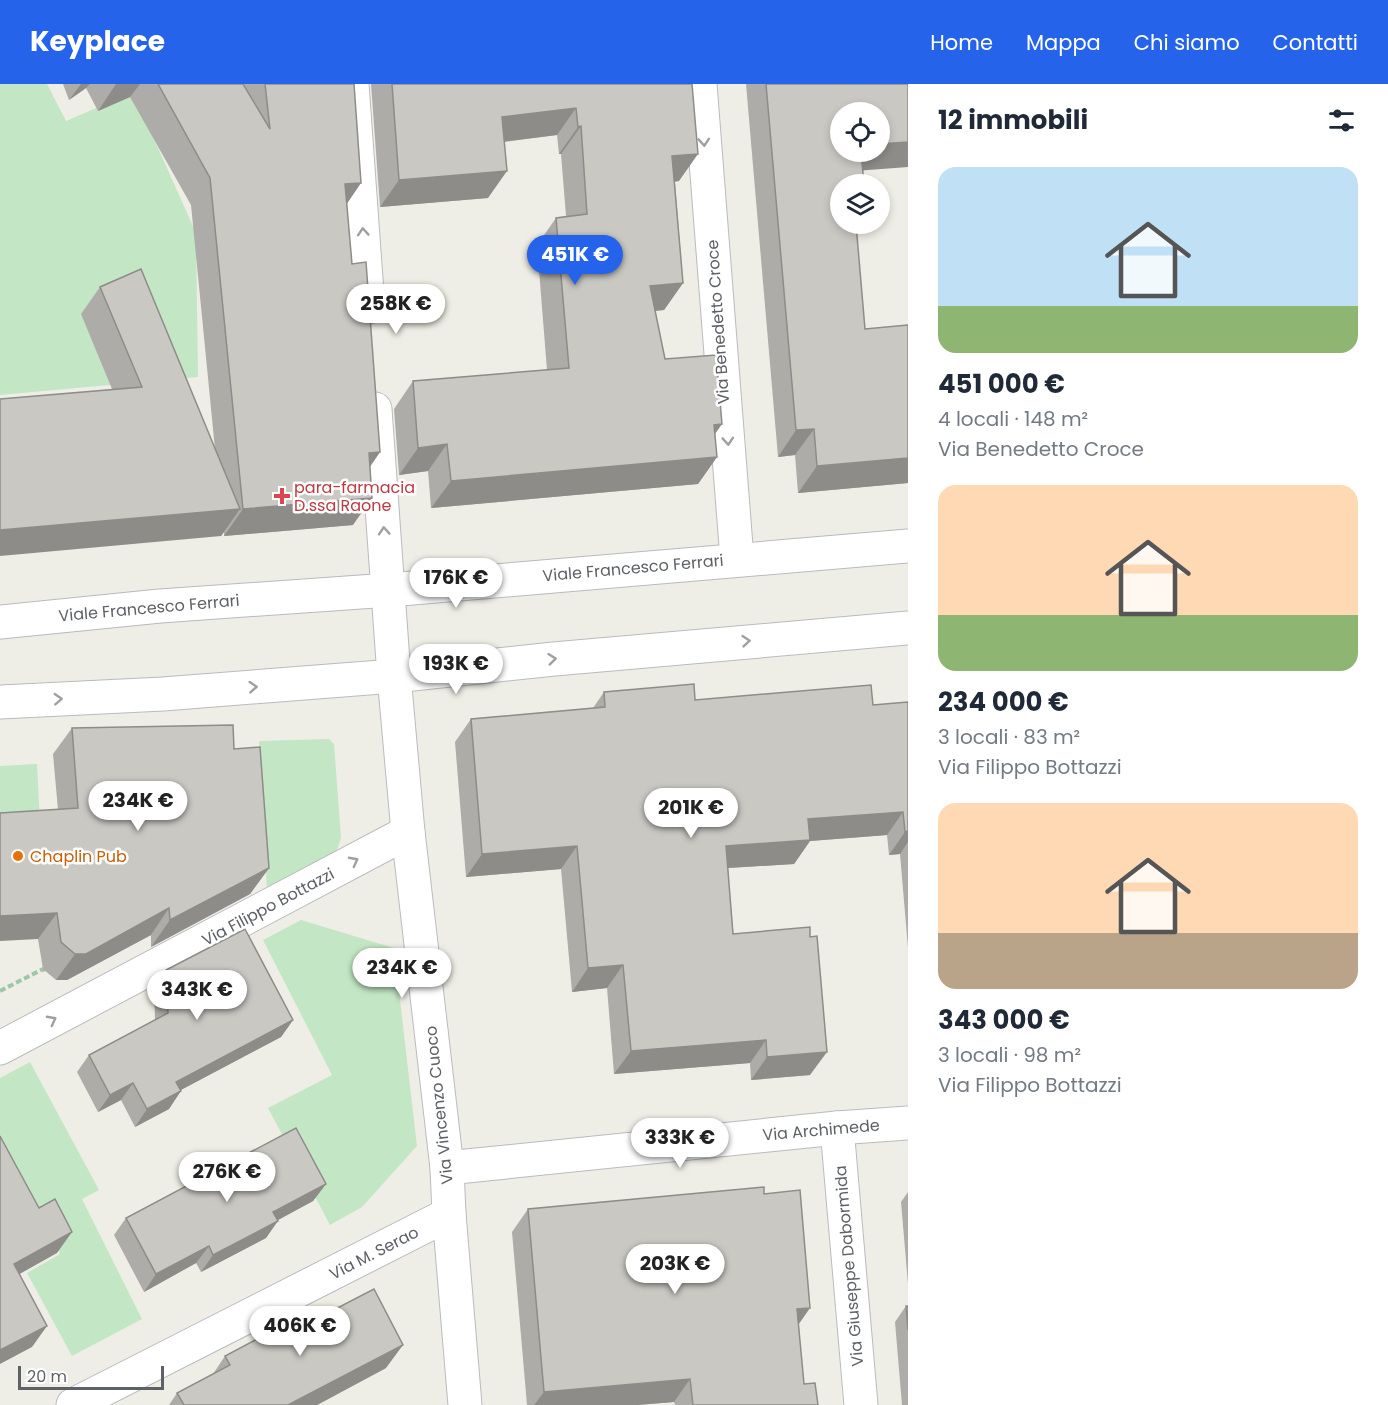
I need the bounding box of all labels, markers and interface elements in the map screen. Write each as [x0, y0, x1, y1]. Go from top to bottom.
text: Keyplace [30, 22, 165, 61]
text: Home [930, 28, 993, 57]
text: Mappa [1026, 28, 1101, 57]
text: Chi siamo [1134, 28, 1240, 57]
text: Contatti [1273, 28, 1358, 57]
map controls [830, 102, 890, 234]
button: locate [830, 102, 890, 162]
text: 12 immobili [938, 102, 1088, 138]
icon: filters [1325, 104, 1358, 137]
one-way arrow [698, 138, 711, 147]
button: layers [830, 174, 890, 234]
icon: home [1094, 206, 1202, 314]
one-way arrow [356, 228, 369, 237]
pin: 451K € [526, 235, 624, 286]
street label: Via Benedetto Croce [701, 239, 735, 405]
text: 451K € [541, 240, 609, 268]
pin: 258K € [347, 284, 445, 335]
text: 258K € [360, 289, 432, 317]
text: 451 000 € [938, 366, 1065, 402]
text: 4 locali · 148 m² [938, 405, 1088, 433]
text: Via Benedetto Croce [938, 435, 1144, 463]
one-way arrow [721, 437, 734, 446]
place label: para-farmacia D.ssa Raone [294, 476, 415, 517]
marker: para-farmacia D.ssa Raone [275, 489, 289, 503]
icon: home [1094, 524, 1202, 632]
one-way arrow [378, 527, 391, 536]
street label: Viale Francesco Ferrari [542, 549, 724, 587]
pin: 176K € [407, 558, 505, 609]
text: 176K € [423, 563, 489, 591]
street label: Viale Francesco Ferrari [58, 589, 240, 627]
one-way arrow [741, 635, 750, 648]
pin: 193K € [407, 644, 505, 695]
text: 193K € [423, 649, 489, 677]
one-way arrow [547, 653, 556, 666]
one-way arrow [249, 681, 258, 694]
text: 234 000 € [938, 684, 1069, 720]
one-way arrow [54, 693, 63, 706]
text: 3 locali · 83 m² [938, 723, 1080, 751]
text: Via Filippo Bottazzi [938, 753, 1122, 781]
pin: 234K € [89, 781, 187, 832]
text: 234K € [102, 786, 174, 814]
pin: 201K € [642, 788, 740, 839]
text: 201K € [658, 793, 724, 821]
icon: home [1094, 842, 1202, 950]
place label: Chaplin Pub [30, 845, 127, 868]
marker: Chaplin Pub [11, 849, 25, 863]
one-way arrow [348, 857, 358, 868]
street label: Via Filippo Bottazzi [198, 862, 338, 952]
pin: 234K € [353, 948, 451, 999]
text: 234K € [366, 953, 438, 981]
pin: 343K € [148, 970, 246, 1021]
text: 343K € [161, 975, 233, 1003]
text: 343 000 € [938, 1002, 1070, 1038]
one-way arrow [45, 1016, 56, 1028]
street label: Via Vincenzo Cuoco [419, 1025, 459, 1185]
text: 3 locali · 98 m² [938, 1041, 1081, 1069]
text: Via Filippo Bottazzi [938, 1071, 1122, 1099]
street label: Via Archimede [761, 1113, 881, 1147]
pin: 333K € [631, 1118, 729, 1169]
text: 333K € [645, 1123, 715, 1151]
pin: 276K € [178, 1152, 276, 1203]
text: 276K € [193, 1157, 261, 1185]
street label: Via Giuseppe Dabormida [829, 1164, 869, 1368]
street label: Via M. Serao [325, 1221, 423, 1285]
pin: 203K € [626, 1244, 724, 1295]
text: 203K € [640, 1249, 710, 1277]
pin: 406K € [251, 1306, 349, 1357]
text: 406K € [263, 1311, 337, 1339]
scale bar [18, 1363, 164, 1390]
text: 20 m [27, 1365, 67, 1388]

